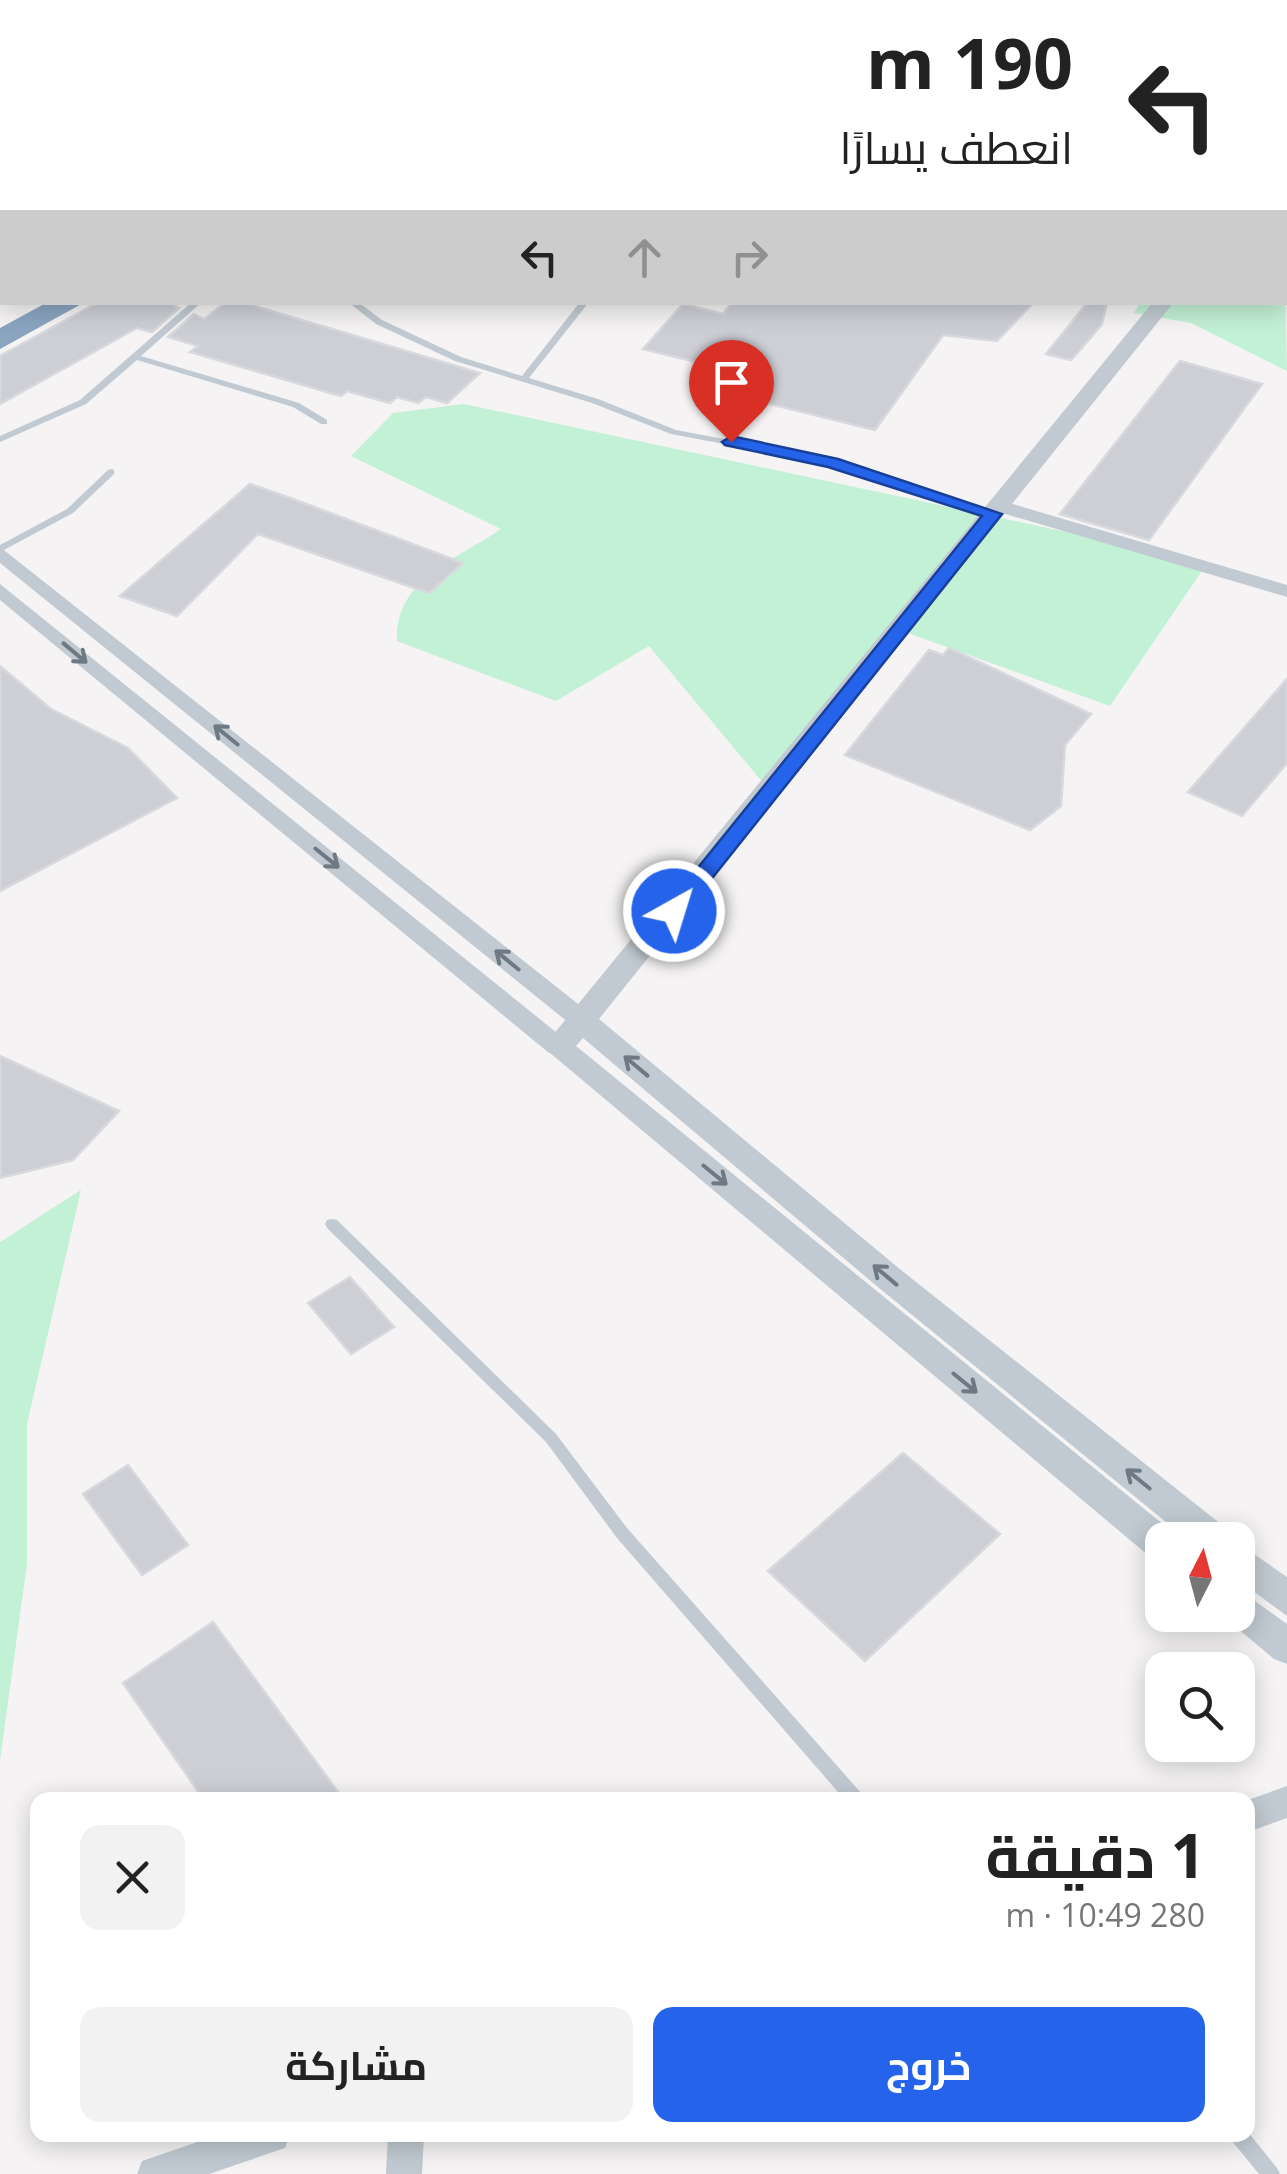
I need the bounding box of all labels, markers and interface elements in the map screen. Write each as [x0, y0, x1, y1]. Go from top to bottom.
text: 190 m [866, 14, 1073, 110]
icon: left [1108, 40, 1238, 170]
text: انعطف يسارًا [839, 116, 1073, 177]
icon: left [512, 230, 567, 285]
icon: ahead [617, 230, 672, 285]
icon: right [722, 230, 777, 285]
pin [689, 340, 774, 443]
icon: arrive [704, 355, 759, 410]
one-way arrow [61, 641, 87, 663]
one-way arrow [213, 725, 240, 746]
one-way arrow [313, 847, 339, 869]
position arrow [622, 859, 726, 963]
one-way arrow [494, 949, 520, 971]
one-way arrow [624, 1055, 649, 1078]
one-way arrow [701, 1164, 727, 1186]
one-way arrow [873, 1264, 899, 1286]
one-way arrow [952, 1371, 978, 1393]
one-way arrow [1126, 1468, 1152, 1490]
north arrow [1145, 1522, 1255, 1632]
map controls [1145, 1522, 1255, 1762]
button: search [1145, 1652, 1255, 1762]
text: 1 دقيقة [985, 1814, 1205, 1896]
button: close [80, 1825, 185, 1930]
text: 280 m · 10:49 [1006, 1893, 1205, 1936]
button: مشاركة [80, 2007, 633, 2122]
button: خروج [653, 2007, 1205, 2122]

